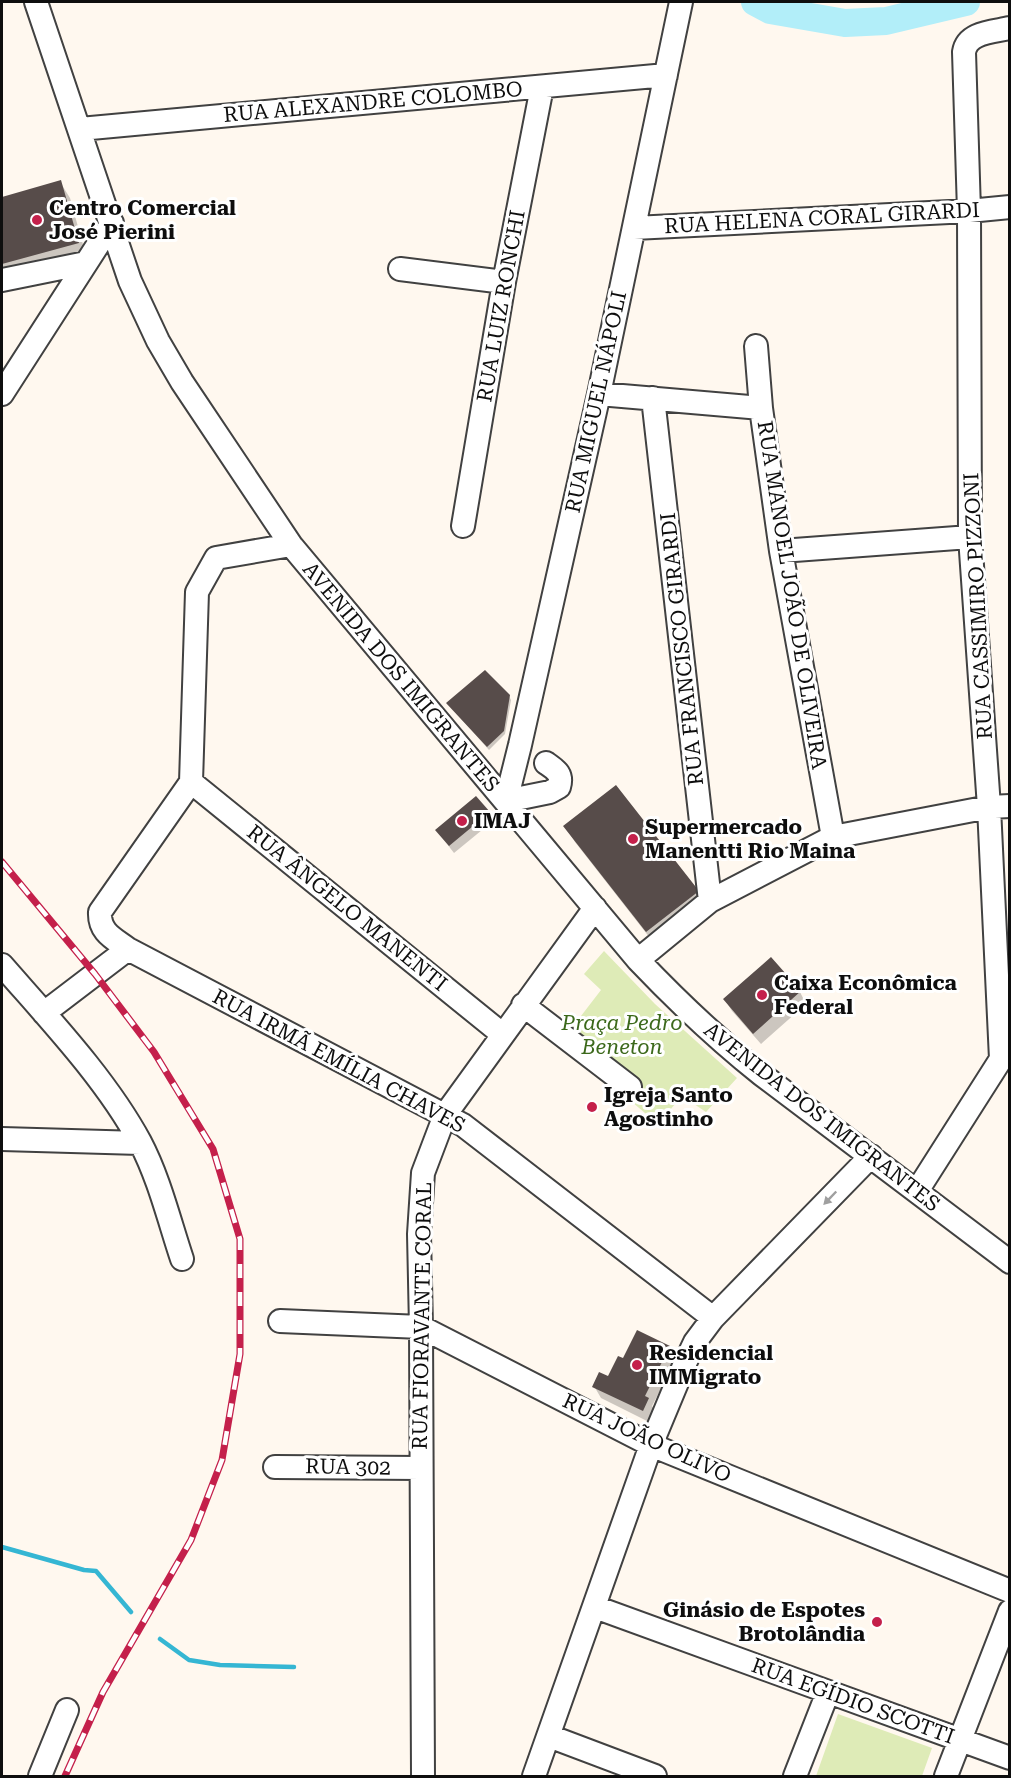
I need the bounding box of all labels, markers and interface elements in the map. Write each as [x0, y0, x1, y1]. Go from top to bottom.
street label: RUA ALEXANDRE COLOMBO [222, 77, 524, 127]
place label: Centro Comercial José Pierini [49, 196, 236, 244]
street label: RUA HELENA CORAL GIRARDI [664, 198, 980, 238]
street label: RUA LUIZ RONCHI [472, 208, 530, 404]
marker: Centro Comercial José Pierini [30, 213, 44, 227]
street label: RUA MIGUEL NÁPOLI [560, 289, 631, 515]
street label: RUA MANOEL JOÃO DE OLIVEIRA [753, 419, 832, 771]
street label: RUA CASSIMIRO PIZZONI [959, 472, 997, 740]
street label: RUA FRANCISCO GIRARDI [656, 511, 708, 787]
street label: AVENIDA DOS IMIGRANTES [298, 557, 504, 797]
place label: IMAJ [474, 809, 531, 833]
marker: IMAJ [455, 814, 469, 828]
place label: Supermercado Manentti Rio Maina [645, 815, 856, 863]
street label: RUA ÂNGELO MANENTI [242, 820, 452, 996]
marker: Supermercado Manentti Rio Maina [626, 832, 640, 846]
place label: Caixa Econômica Federal [774, 971, 958, 1019]
street label: RUA IRMÃ EMÍLIA CHAVES [209, 983, 470, 1138]
marker: Caixa Econômica Federal [755, 988, 769, 1002]
park label: Praça Pedro Beneton [561, 1011, 682, 1059]
street label: AVENIDA DOS IMIGRANTES [699, 1018, 945, 1216]
place label: Igreja Santo Agostinho [604, 1083, 733, 1131]
marker: Igreja Santo Agostinho [585, 1100, 599, 1114]
street label: RUA FIORAVANTE CORAL [408, 1182, 436, 1450]
one-way arrow [823, 1190, 837, 1204]
place label: Residencial IMMigrato [649, 1341, 773, 1389]
marker: Residencial IMMigrato [630, 1358, 644, 1372]
street label: RUA JOÃO OLIVO [559, 1388, 735, 1488]
street label: RUA 302 [305, 1454, 391, 1480]
place label: Ginásio de Espotes Brotolândia [663, 1598, 866, 1646]
marker: Ginásio de Espotes Brotolândia [870, 1615, 884, 1629]
street label: RUA EGÍDIO SCOTTI [748, 1652, 958, 1749]

